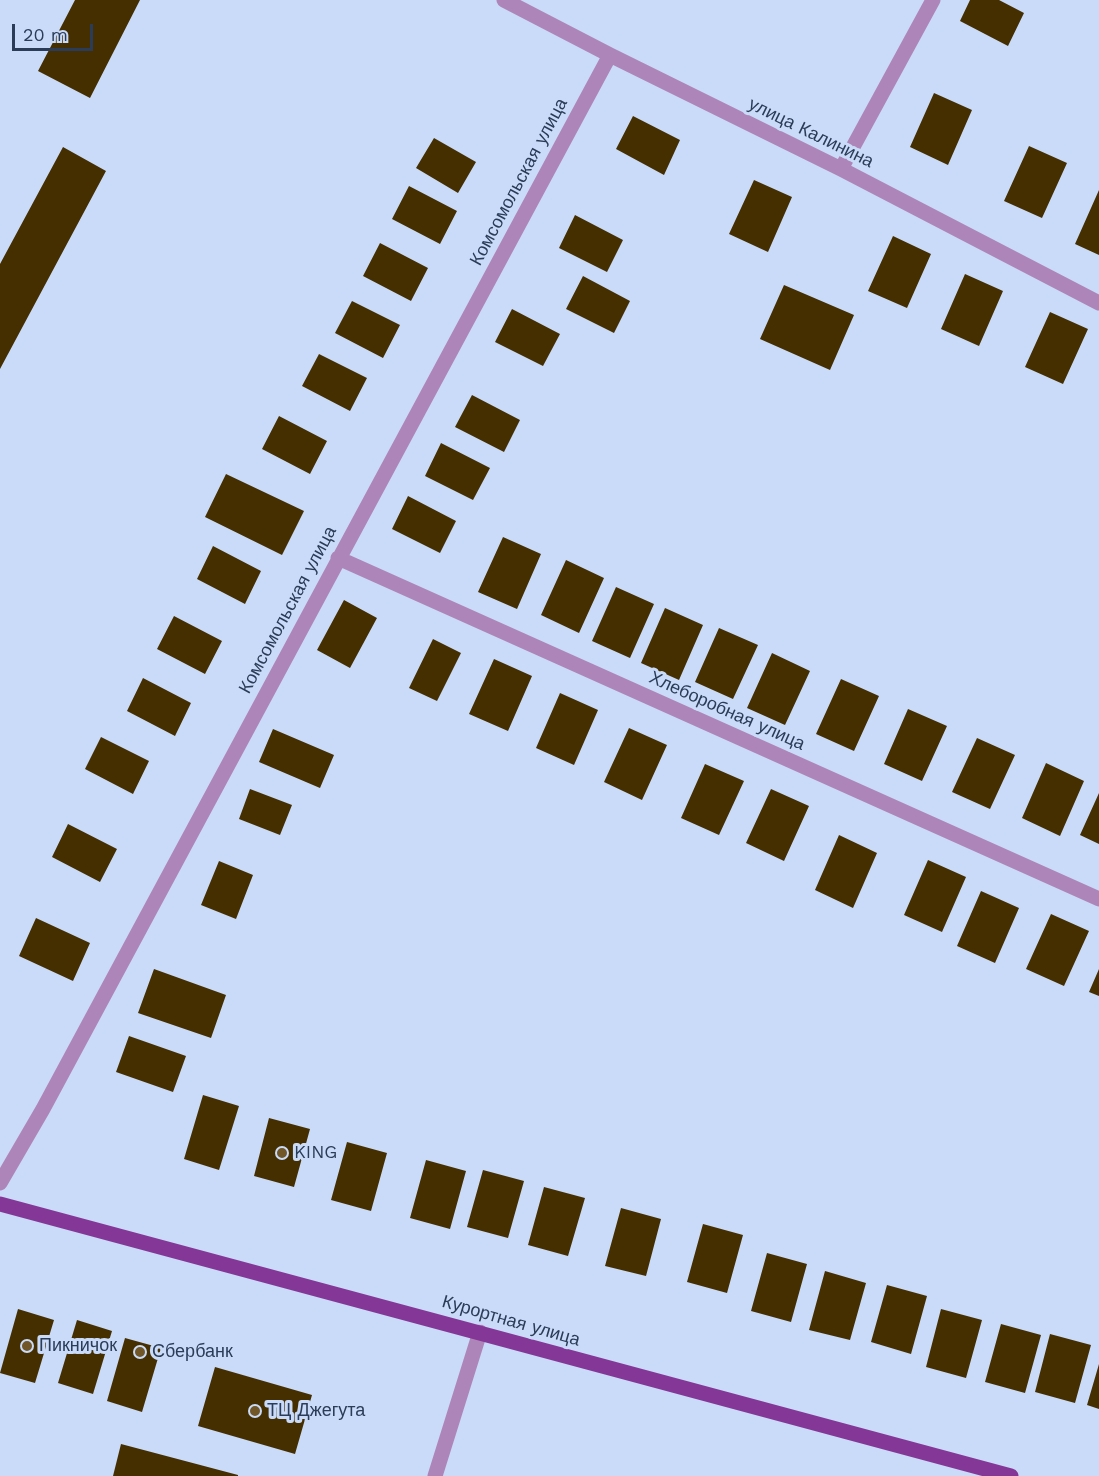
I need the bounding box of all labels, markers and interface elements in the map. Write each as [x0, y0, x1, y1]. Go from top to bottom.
scale bar [15, 12, 96, 50]
text: 20 m [23, 24, 68, 45]
street label: улица Калинина [745, 93, 877, 173]
street label: Комсомольская улица [466, 95, 572, 269]
street label: Комсомольская улица [235, 523, 341, 697]
street label: Хлеборобная улица [646, 667, 808, 755]
place label: KING [294, 1142, 337, 1164]
marker: KING [275, 1146, 289, 1160]
street label: Курортная улица [440, 1291, 582, 1351]
place label: Пикничок [39, 1335, 117, 1357]
marker: Пикничок [20, 1339, 34, 1353]
place label: Сбербанк [152, 1341, 233, 1363]
marker: Сбербанк [133, 1345, 147, 1359]
place label: ТЦ Джегута [267, 1400, 365, 1422]
marker: ТЦ Джегута [248, 1404, 262, 1418]

